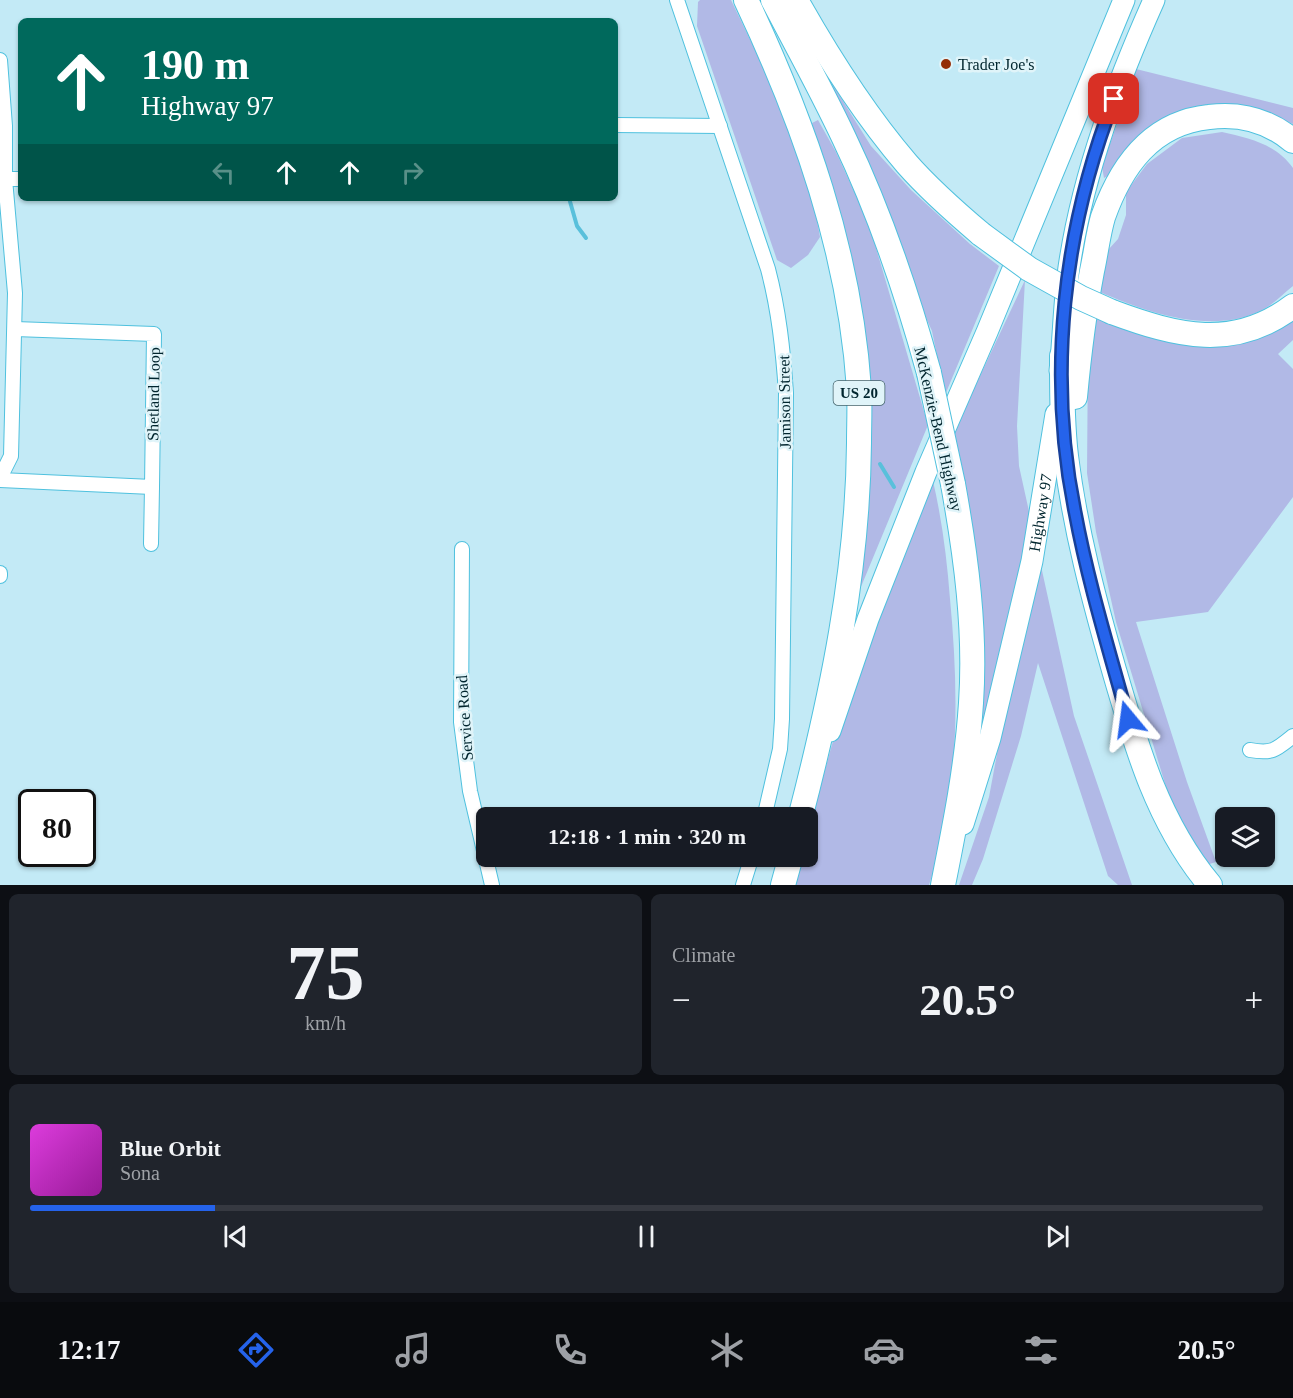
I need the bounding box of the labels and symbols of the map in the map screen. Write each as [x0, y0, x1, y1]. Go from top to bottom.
place label: Trader Joe's [958, 56, 1035, 73]
marker: Trader Joe's [939, 57, 953, 71]
pin [1088, 73, 1139, 124]
street label: McKenzie-Bend Highway [910, 345, 966, 513]
street label: Shetland Loop [144, 347, 164, 441]
street label: Jamison Street [775, 354, 794, 449]
road number: US 20 [834, 381, 884, 405]
street label: Highway 97 [1026, 473, 1055, 553]
street label: Service Road [453, 675, 476, 761]
position arrow [1096, 687, 1160, 751]
speed limit sign: 80 [18, 789, 96, 867]

